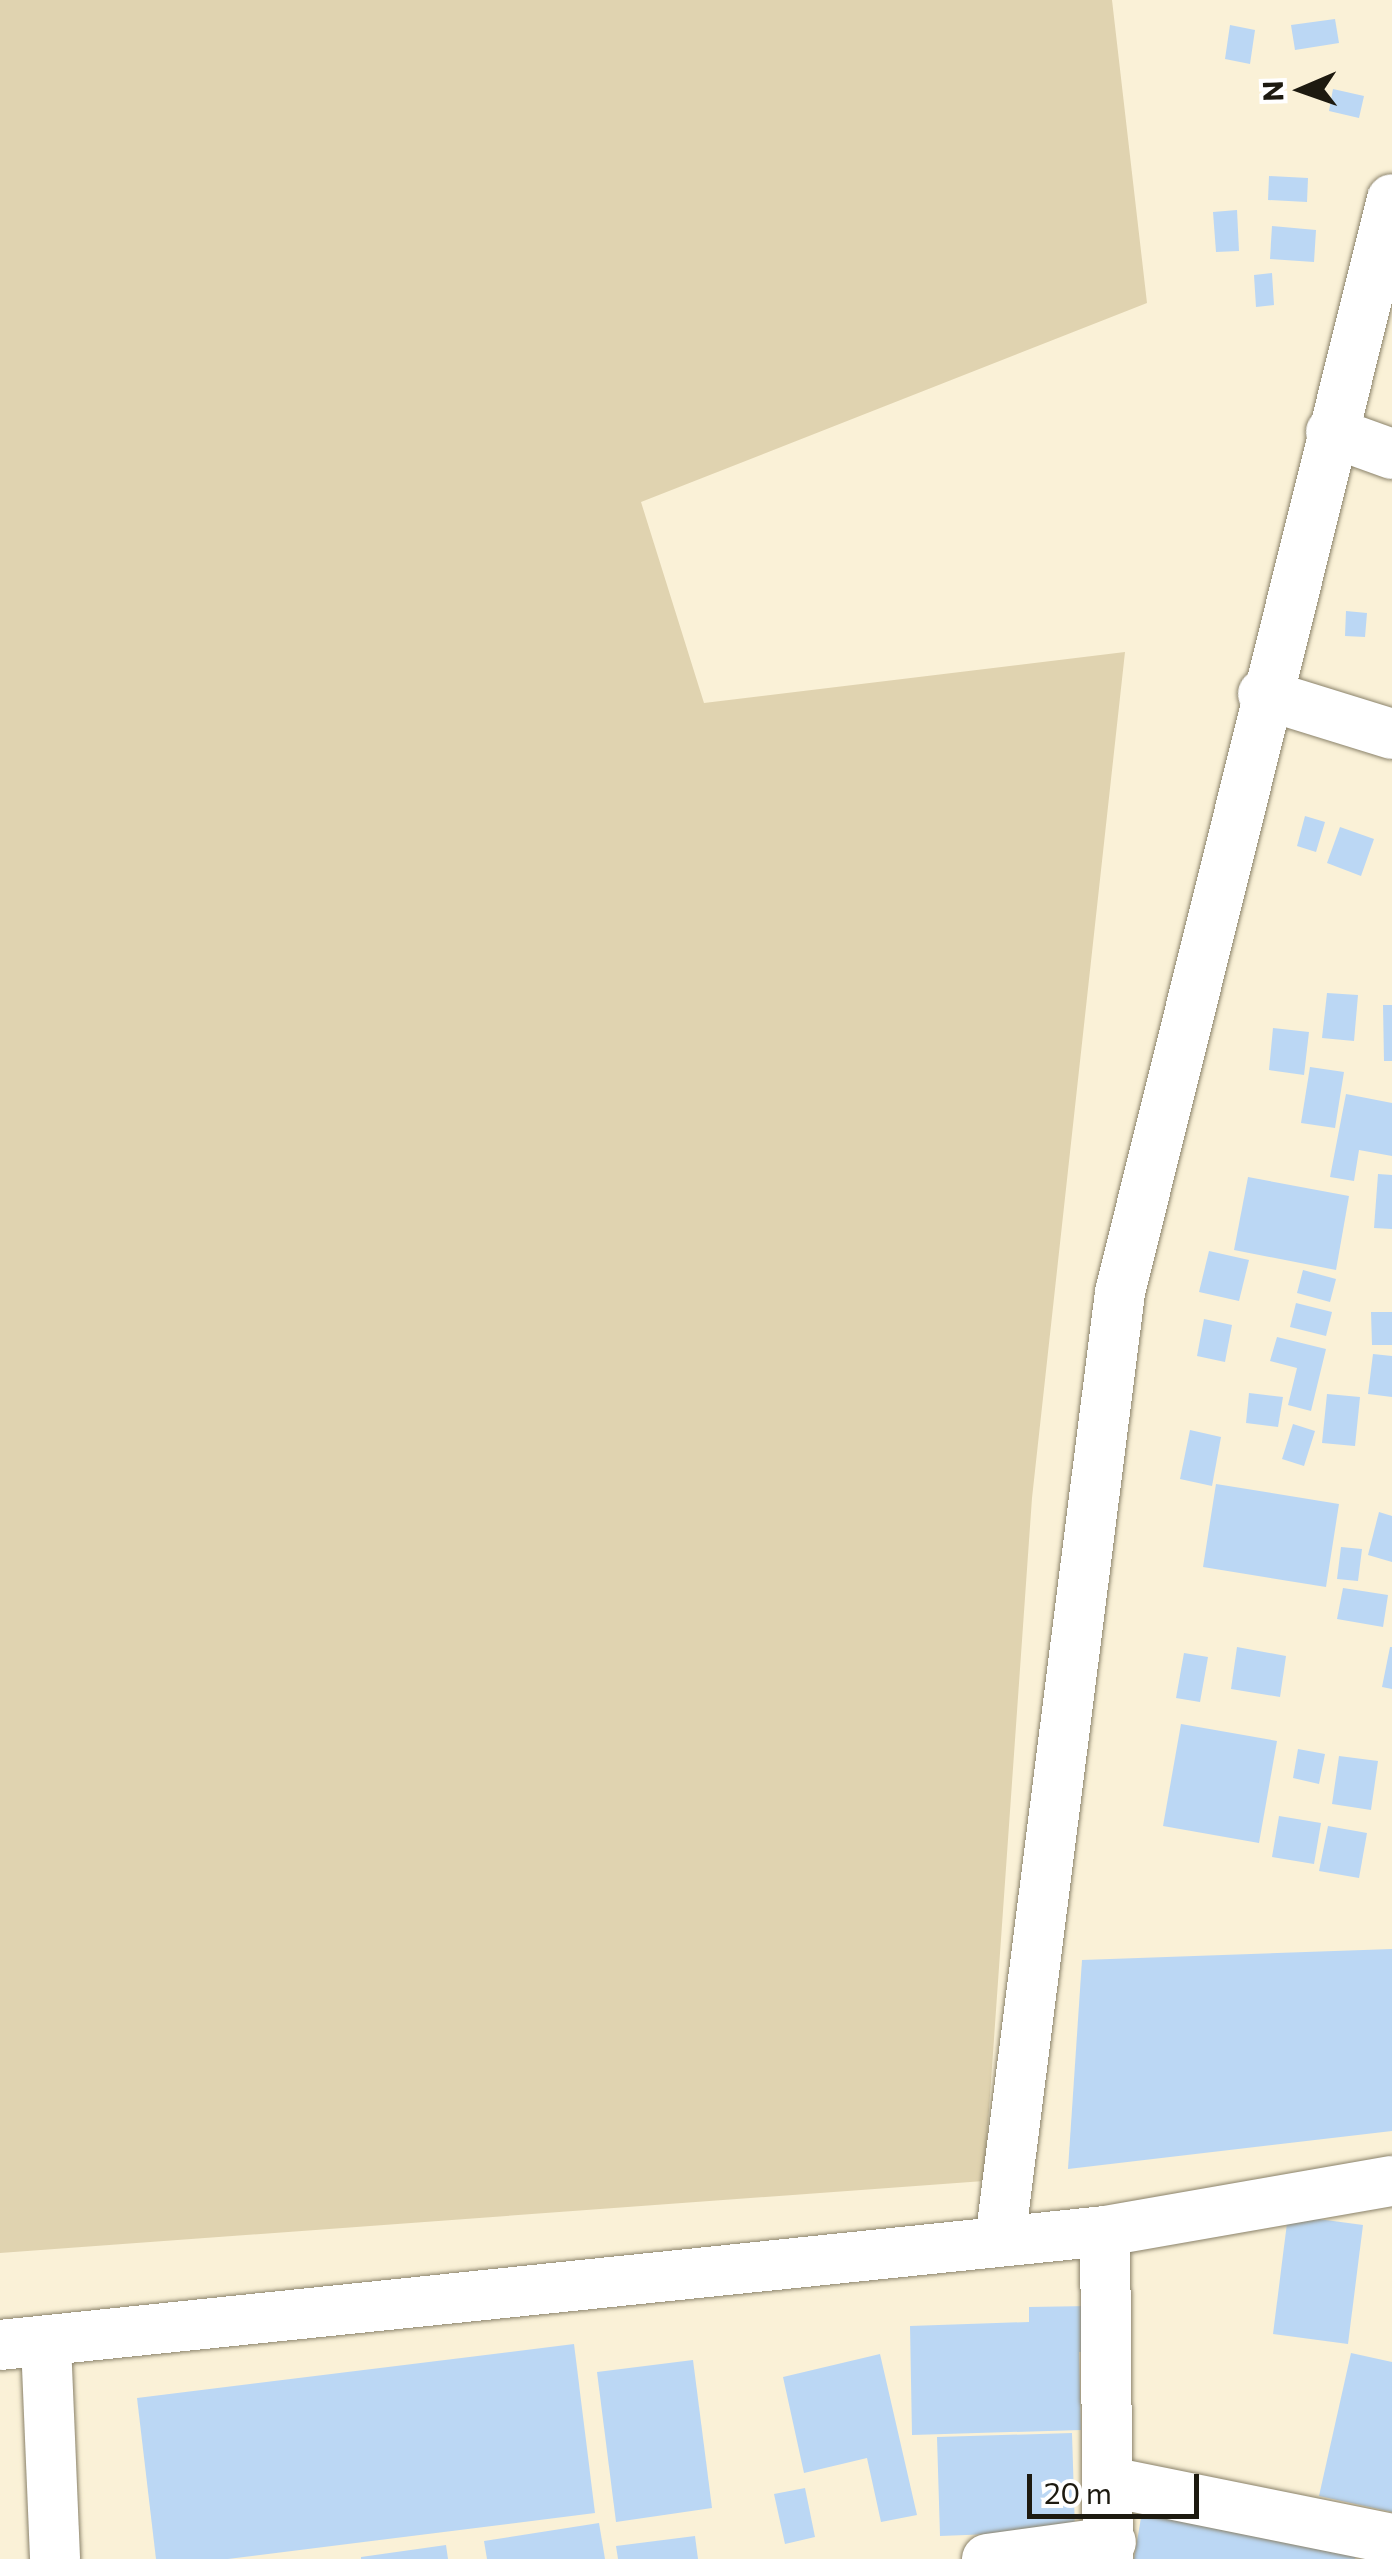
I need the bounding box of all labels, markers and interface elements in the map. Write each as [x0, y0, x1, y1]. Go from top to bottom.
north arrow [1252, 40, 1352, 140]
text: N [1255, 80, 1289, 102]
scale bar [1032, 2454, 1204, 2516]
text: 20 m [1044, 2473, 1112, 2510]

